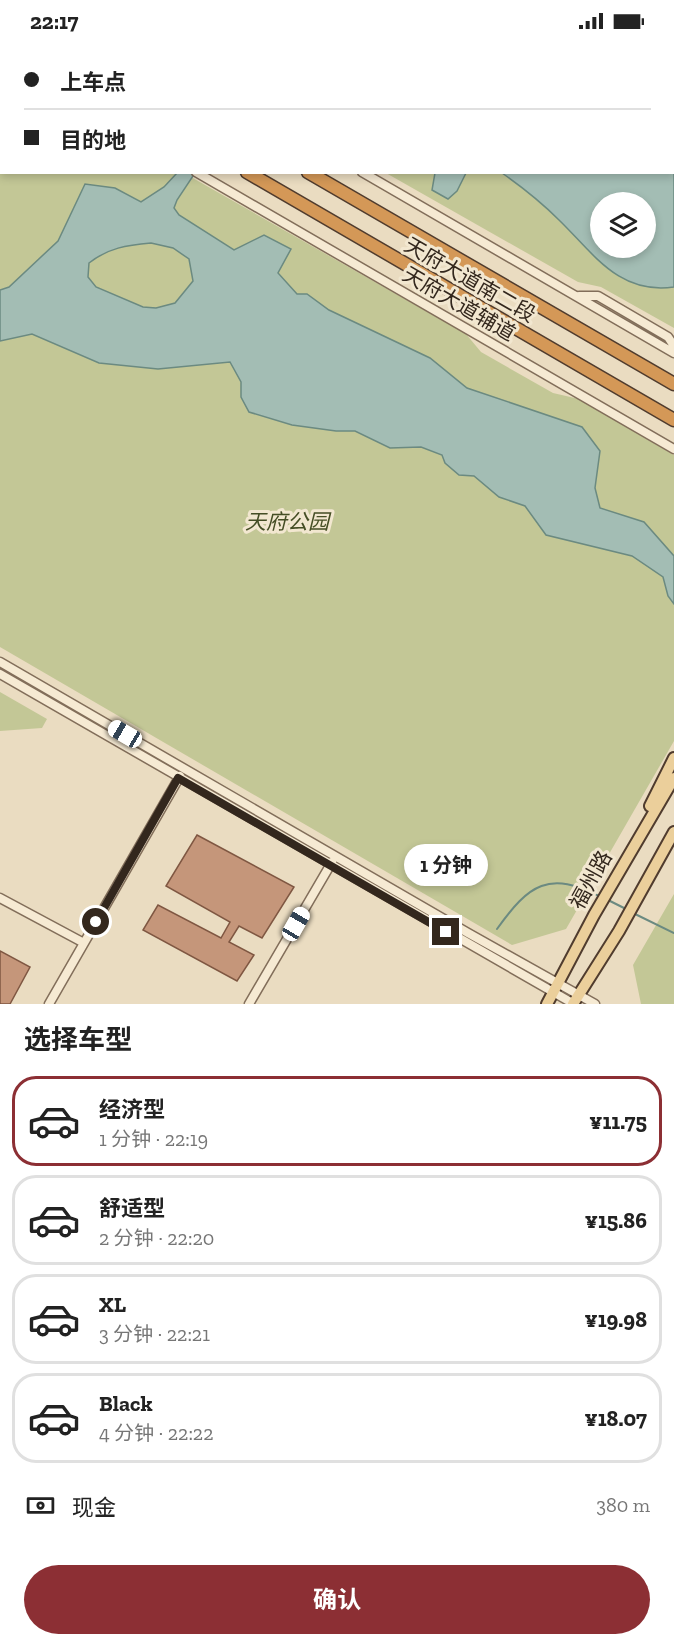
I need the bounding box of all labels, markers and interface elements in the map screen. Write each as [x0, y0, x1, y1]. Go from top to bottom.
text: 22:17 [30, 8, 78, 35]
text: 上车点 [60, 69, 126, 96]
text: 目的地 [60, 127, 126, 154]
map controls [590, 192, 656, 258]
button: layers [590, 192, 656, 258]
street label: 天府大道南二段 [400, 232, 540, 327]
street label: 天府大道辅道 [398, 261, 520, 346]
park label: 天府公园 [245, 509, 332, 534]
car [105, 717, 145, 751]
callout: 1 分钟 [404, 845, 488, 887]
street label: 福州路 [564, 846, 617, 913]
text: 1 分钟 [420, 853, 472, 877]
car [279, 904, 313, 944]
route start [82, 908, 109, 935]
route end [432, 918, 459, 945]
text: 选择车型 [24, 1024, 132, 1056]
icon: car [27, 1094, 81, 1148]
text: 经济型 [99, 1096, 165, 1123]
text: ¥11.75 [589, 1108, 647, 1135]
text: 1 分钟 · 22:19 [99, 1127, 208, 1151]
icon: car [27, 1193, 81, 1247]
text: 舒适型 [99, 1195, 165, 1222]
text: ¥15.86 [585, 1207, 647, 1234]
text: 2 分钟 · 22:20 [99, 1226, 214, 1250]
text: XL [99, 1291, 126, 1318]
icon: car [27, 1292, 81, 1346]
text: ¥19.98 [585, 1306, 647, 1333]
text: 3 分钟 · 22:21 [99, 1322, 210, 1346]
text: Black [99, 1390, 153, 1417]
icon: car [27, 1391, 81, 1445]
text: ¥18.07 [585, 1405, 647, 1432]
text: 4 分钟 · 22:22 [99, 1421, 213, 1445]
icon: cash [24, 1489, 57, 1522]
text: 380 m [596, 1493, 650, 1517]
text: 现金 [72, 1494, 116, 1521]
button: 确认 [24, 1565, 650, 1634]

